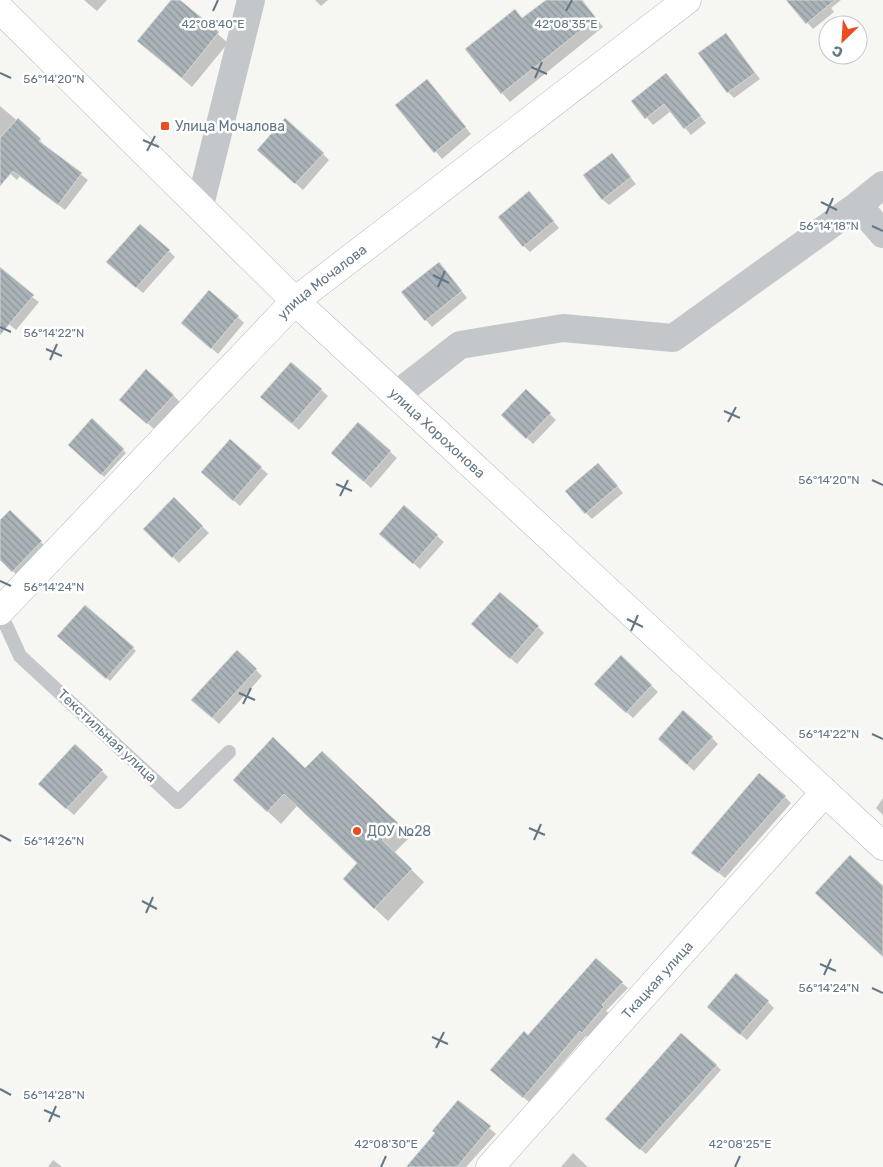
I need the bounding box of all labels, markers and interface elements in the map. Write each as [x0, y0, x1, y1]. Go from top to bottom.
north arrow [818, 15, 868, 65]
text: 42°08'40"E [181, 17, 245, 31]
text: 42°08'35"E [534, 17, 598, 31]
text: С [830, 41, 846, 61]
text: 56°14'20"N [23, 72, 85, 86]
place label: Улица Мочалова [175, 118, 285, 135]
marker: Улица Мочалова [159, 120, 171, 132]
text: 56°14'18"N [799, 219, 859, 233]
street label: улица Мочалова [274, 241, 370, 323]
text: 56°14'22"N [24, 326, 84, 340]
street label: улица Хорохонова [386, 384, 489, 481]
text: 56°14'20"N [798, 473, 860, 487]
text: 56°14'24"N [24, 580, 84, 594]
street label: Текстильная улица [54, 686, 160, 786]
text: 56°14'22"N [799, 727, 859, 741]
place label: ДОУ №28 [367, 823, 431, 840]
marker: ДОУ №28 [351, 825, 363, 837]
text: 56°14'26"N [24, 834, 84, 848]
street label: Ткацкая улица [618, 937, 696, 1022]
text: 56°14'24"N [799, 981, 859, 995]
text: 56°14'28"N [23, 1088, 85, 1102]
text: 42°08'30"E [354, 1137, 418, 1151]
text: 42°08'25"E [709, 1137, 771, 1151]

